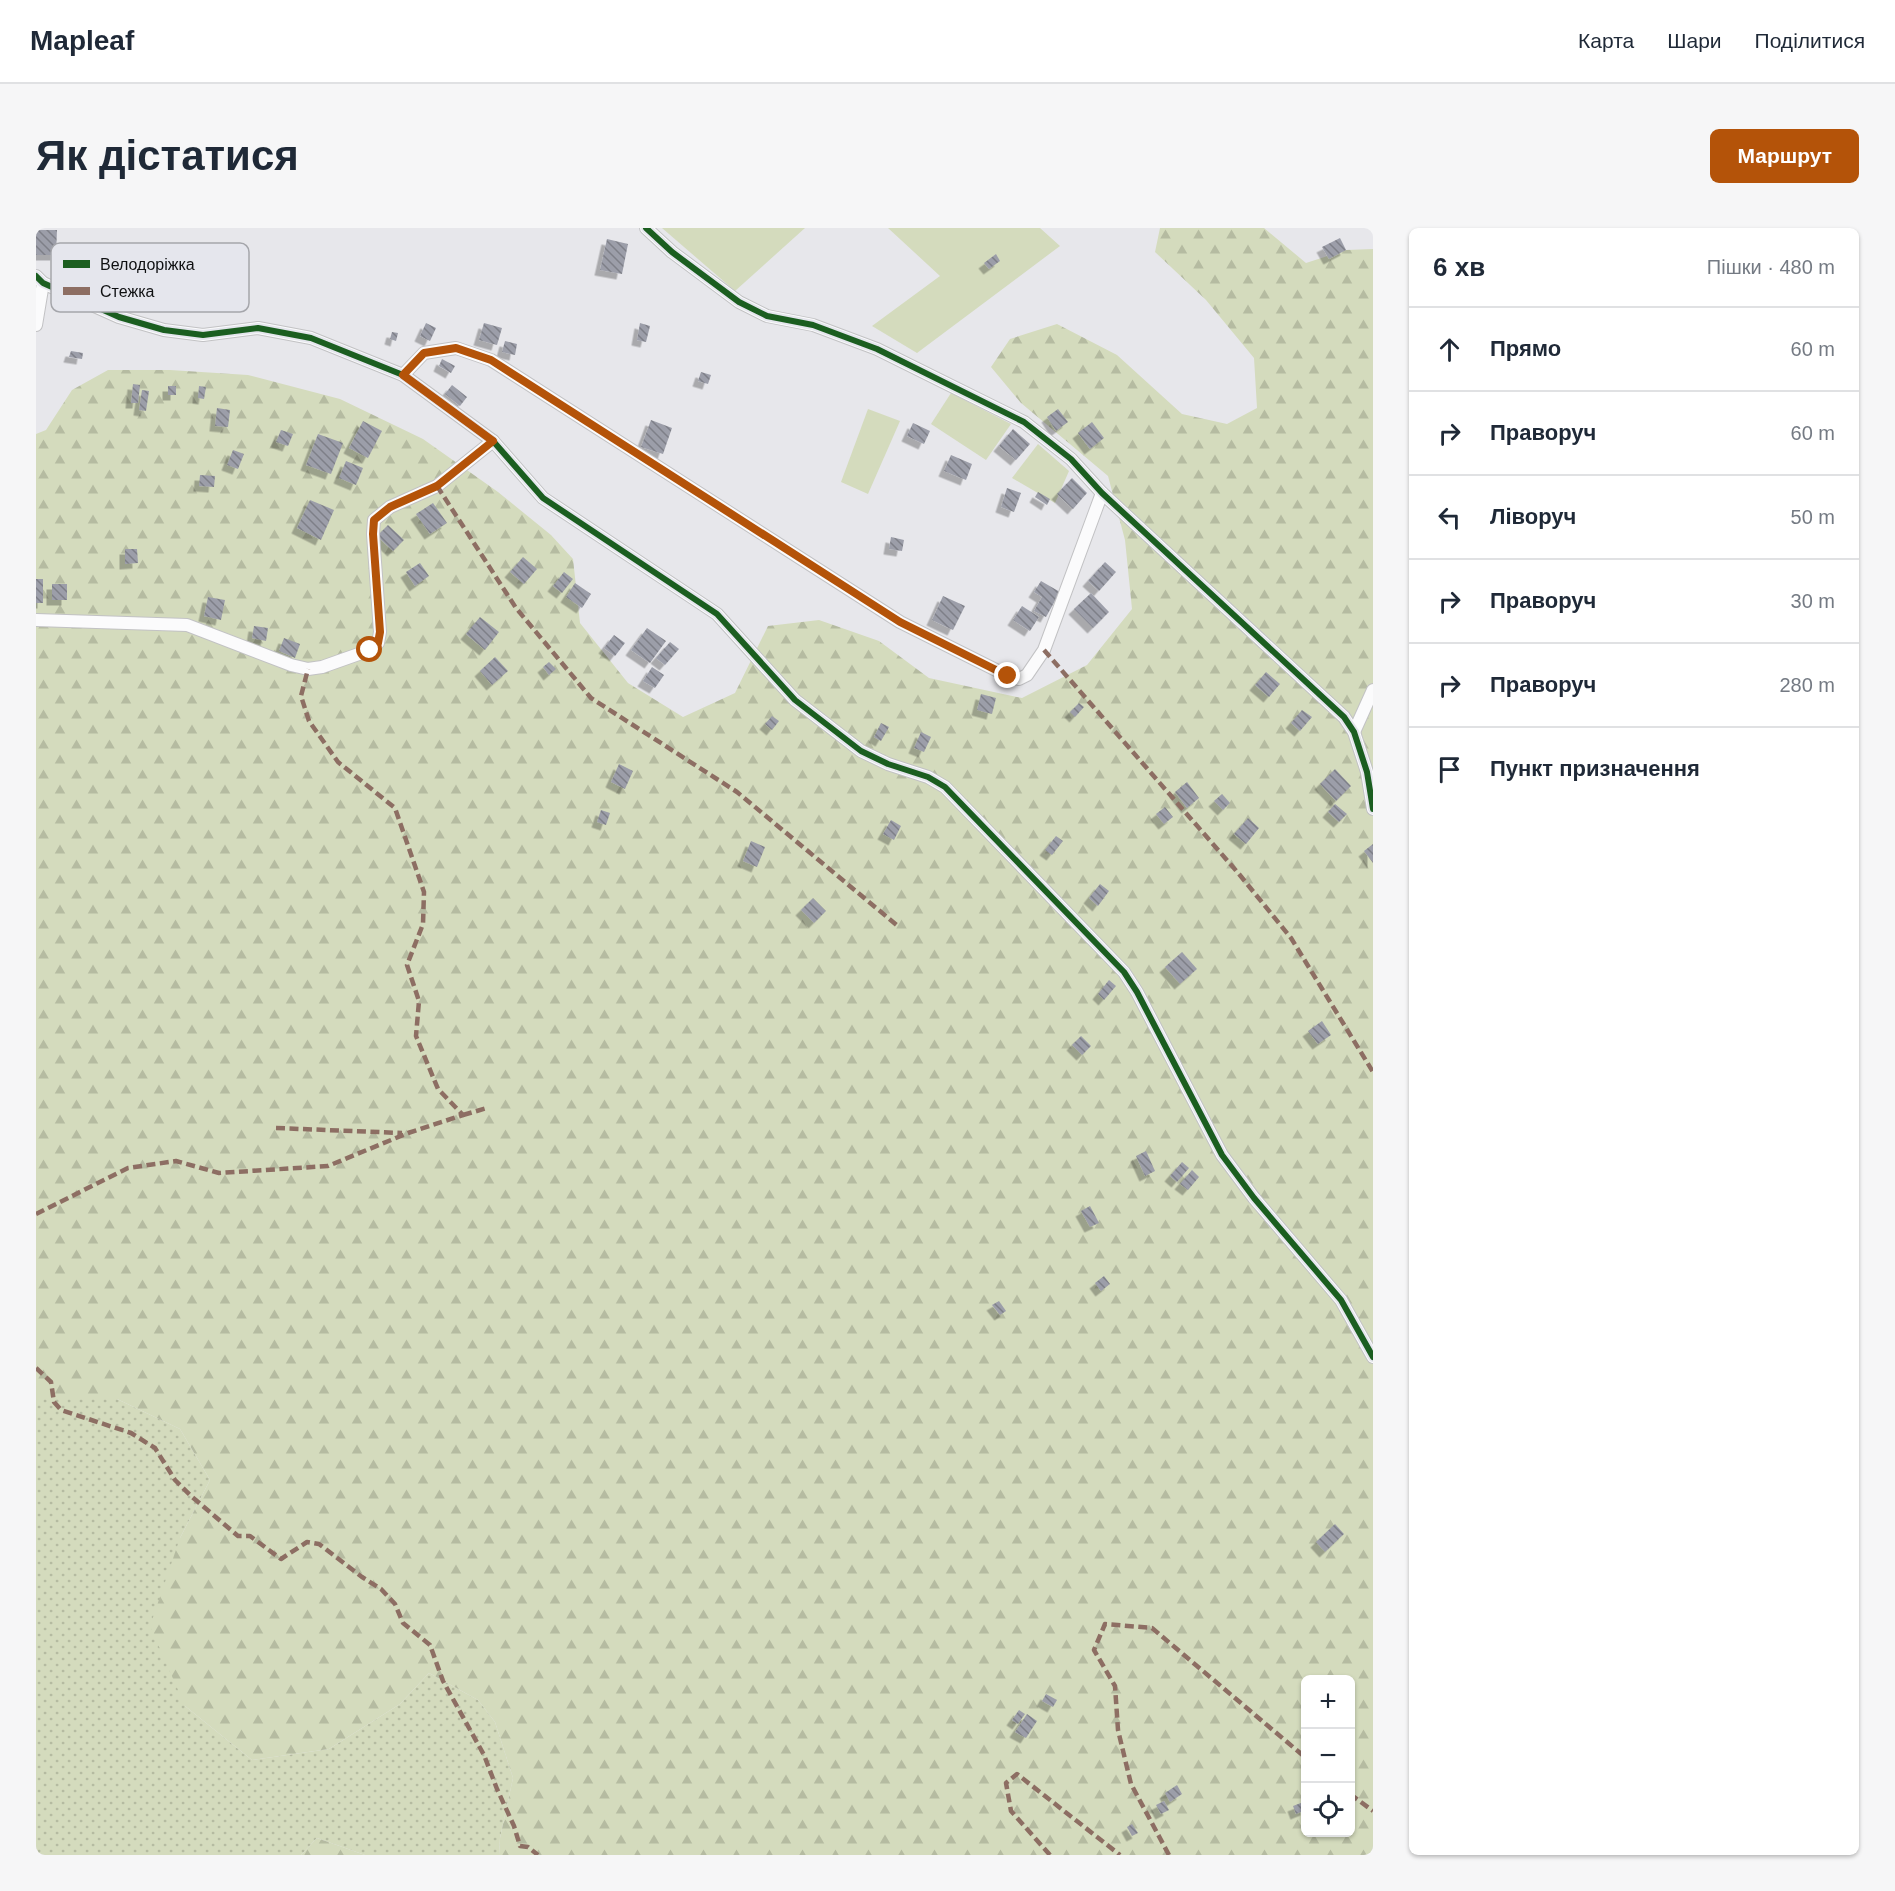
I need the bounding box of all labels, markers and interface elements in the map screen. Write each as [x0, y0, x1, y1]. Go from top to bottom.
text: Mapleaf [30, 25, 134, 56]
text: Карта [1578, 29, 1634, 52]
text: Шари [1667, 29, 1722, 52]
text: Поділитися [1755, 29, 1865, 52]
button: Маршрут [1710, 129, 1859, 183]
text: Як дістатися [36, 132, 299, 179]
legend [51, 243, 249, 312]
text: 6 хв [1433, 252, 1485, 282]
text: Велодоріжка [100, 256, 195, 273]
text: Пішки · 480 m [1707, 256, 1835, 278]
text: Стежка [100, 283, 154, 300]
icon: ahead [1433, 333, 1466, 366]
text: Прямо [1490, 336, 1561, 361]
text: 60 m [1791, 338, 1835, 360]
icon: right [1433, 417, 1466, 450]
text: Праворуч [1490, 420, 1596, 445]
text: 60 m [1791, 422, 1835, 444]
icon: left [1433, 501, 1466, 534]
text: Ліворуч [1490, 504, 1576, 529]
text: 50 m [1791, 506, 1835, 528]
icon: right [1433, 585, 1466, 618]
text: Праворуч [1490, 588, 1596, 613]
text: 30 m [1791, 590, 1835, 612]
route start [356, 636, 382, 662]
route end [994, 662, 1020, 688]
icon: right [1433, 669, 1466, 702]
text: Праворуч [1490, 672, 1596, 697]
text: 280 m [1779, 674, 1835, 696]
icon: arrive [1433, 753, 1466, 786]
text: Пункт призначення [1490, 756, 1700, 781]
map controls [1301, 1675, 1355, 1837]
button: + [1301, 1675, 1355, 1729]
button: − [1301, 1729, 1355, 1783]
button: locate [1301, 1783, 1355, 1837]

